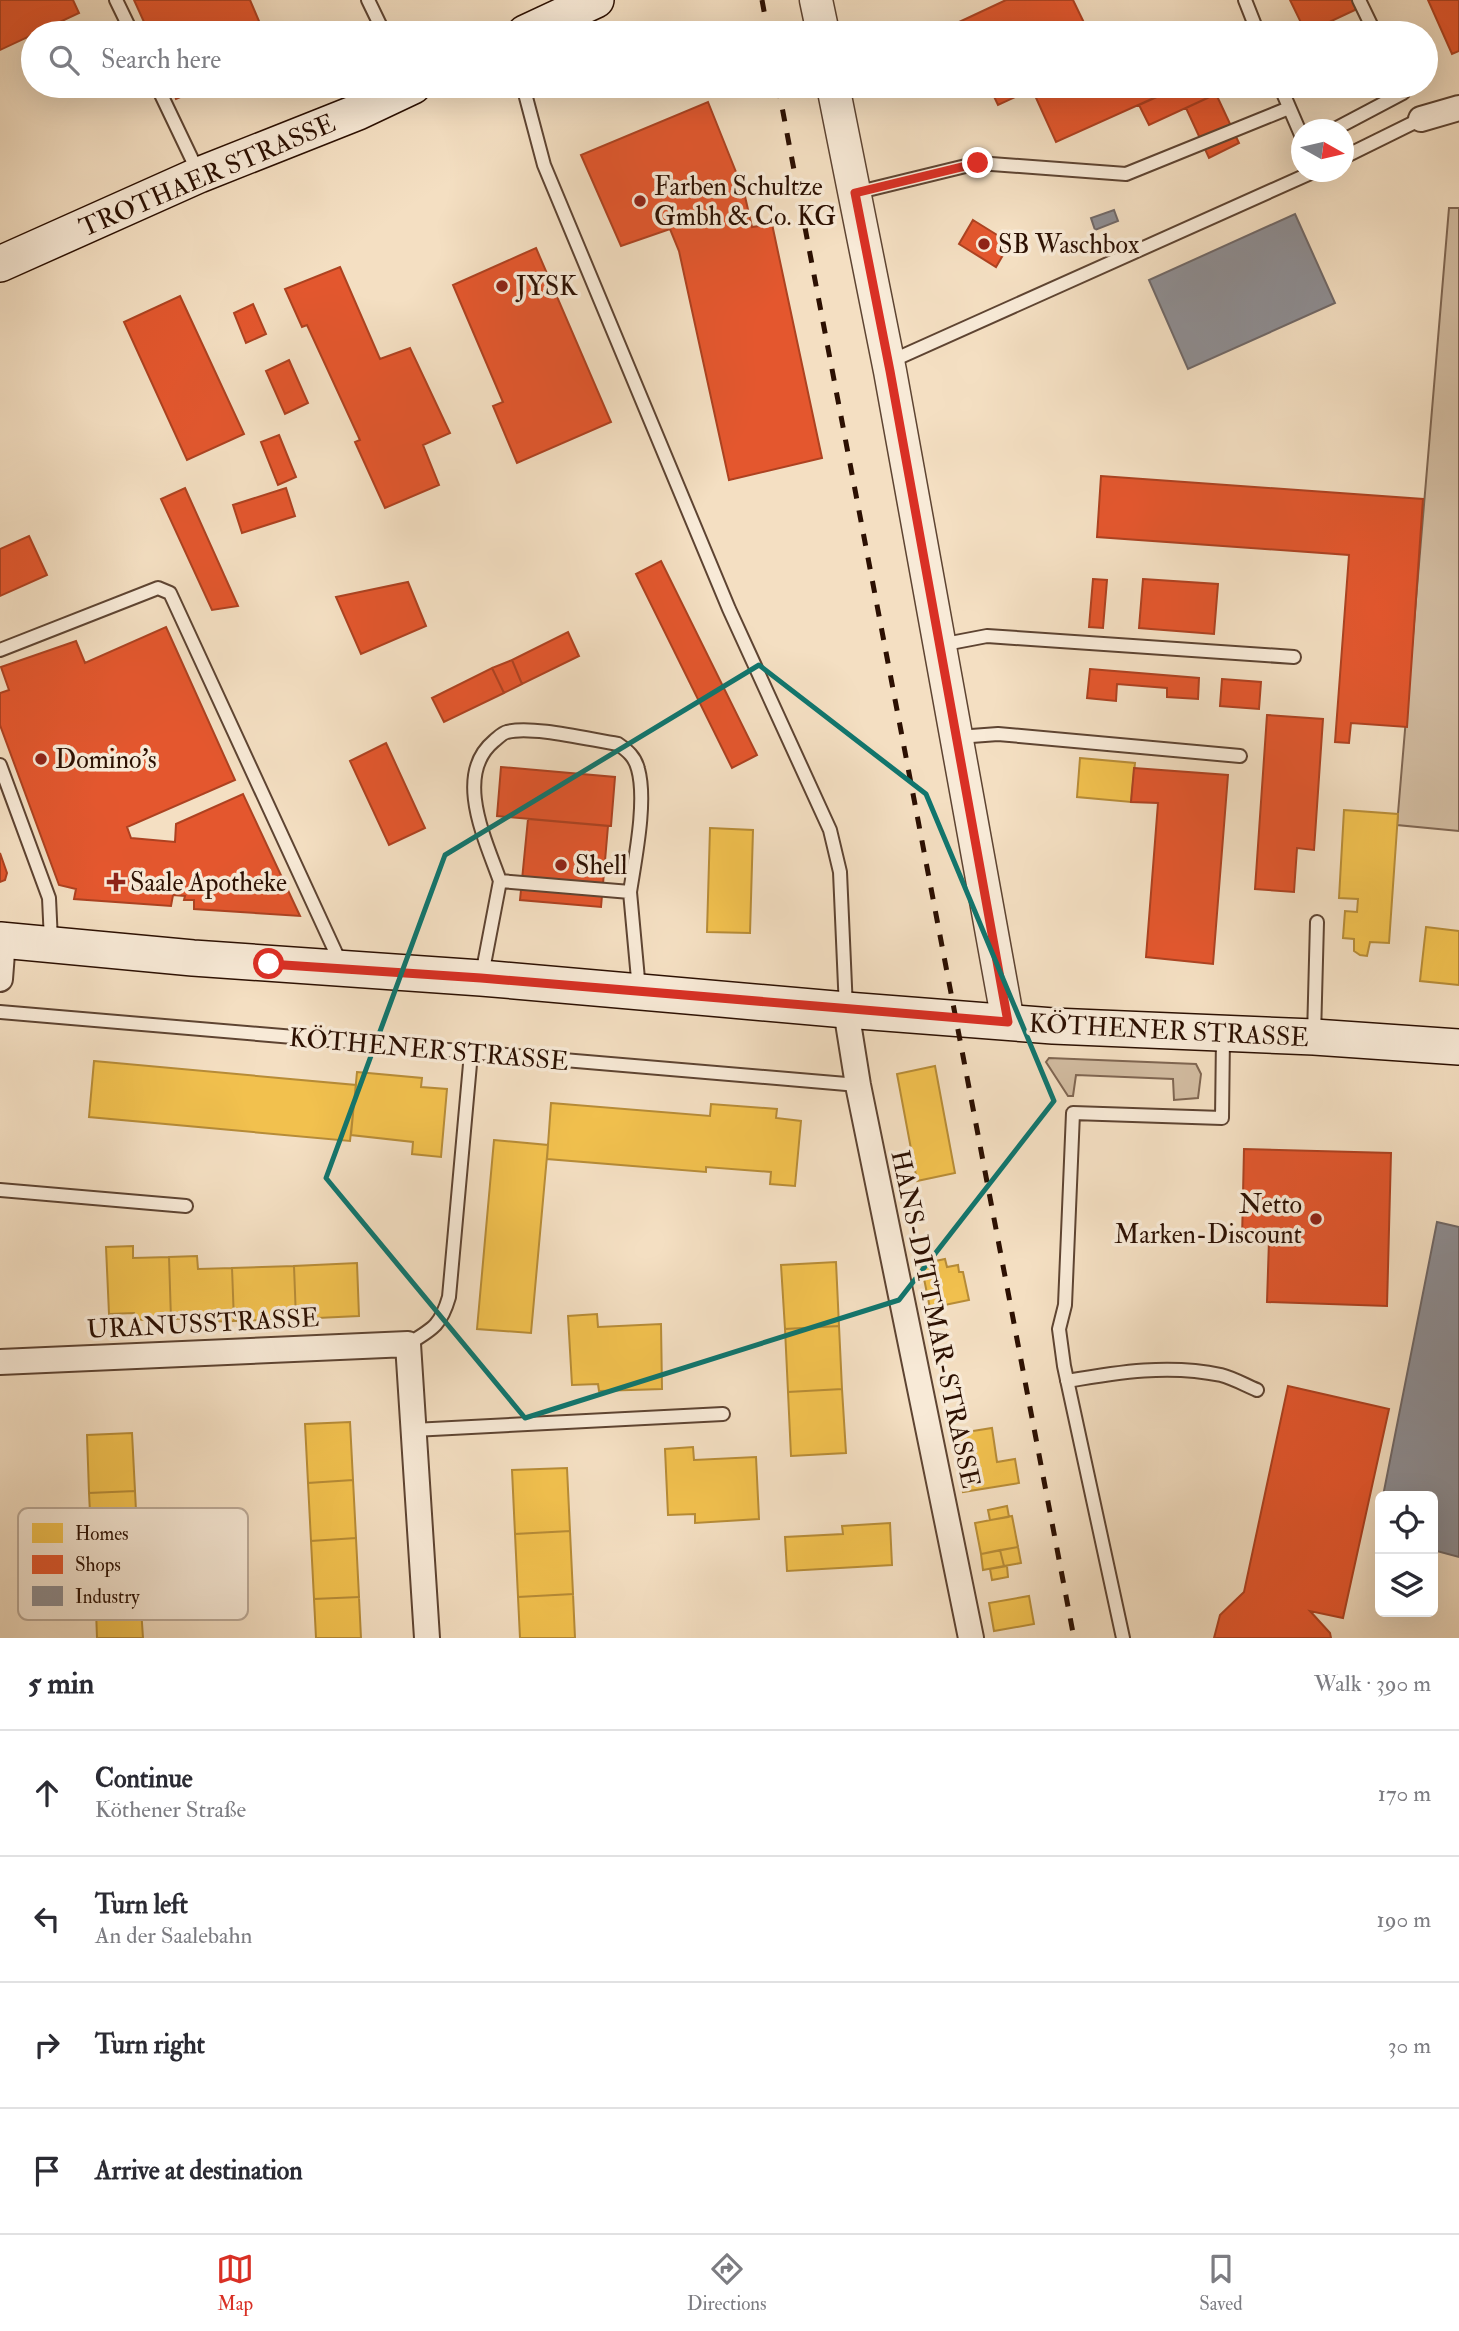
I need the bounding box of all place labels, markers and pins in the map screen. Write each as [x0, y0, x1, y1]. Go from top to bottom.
place label: Farben Schultze Gmbh & Co. KG [654, 171, 836, 233]
marker: Farben Schultze Gmbh & Co. KG [632, 193, 648, 209]
place label: SB Waschbox [998, 229, 1140, 261]
marker: SB Waschbox [976, 236, 992, 252]
place label: JYSK [515, 271, 578, 303]
marker: JYSK [494, 278, 510, 294]
place label: Domino's [55, 744, 157, 776]
marker: Domino's [33, 751, 49, 767]
place label: Shell [575, 850, 628, 882]
marker: Shell [553, 857, 569, 873]
place label: Saale Apotheke [130, 867, 287, 900]
marker: Saale Apotheke [108, 874, 124, 890]
place label: Netto Marken-Discount [1114, 1189, 1302, 1251]
marker: Netto Marken-Discount [1308, 1211, 1324, 1227]

